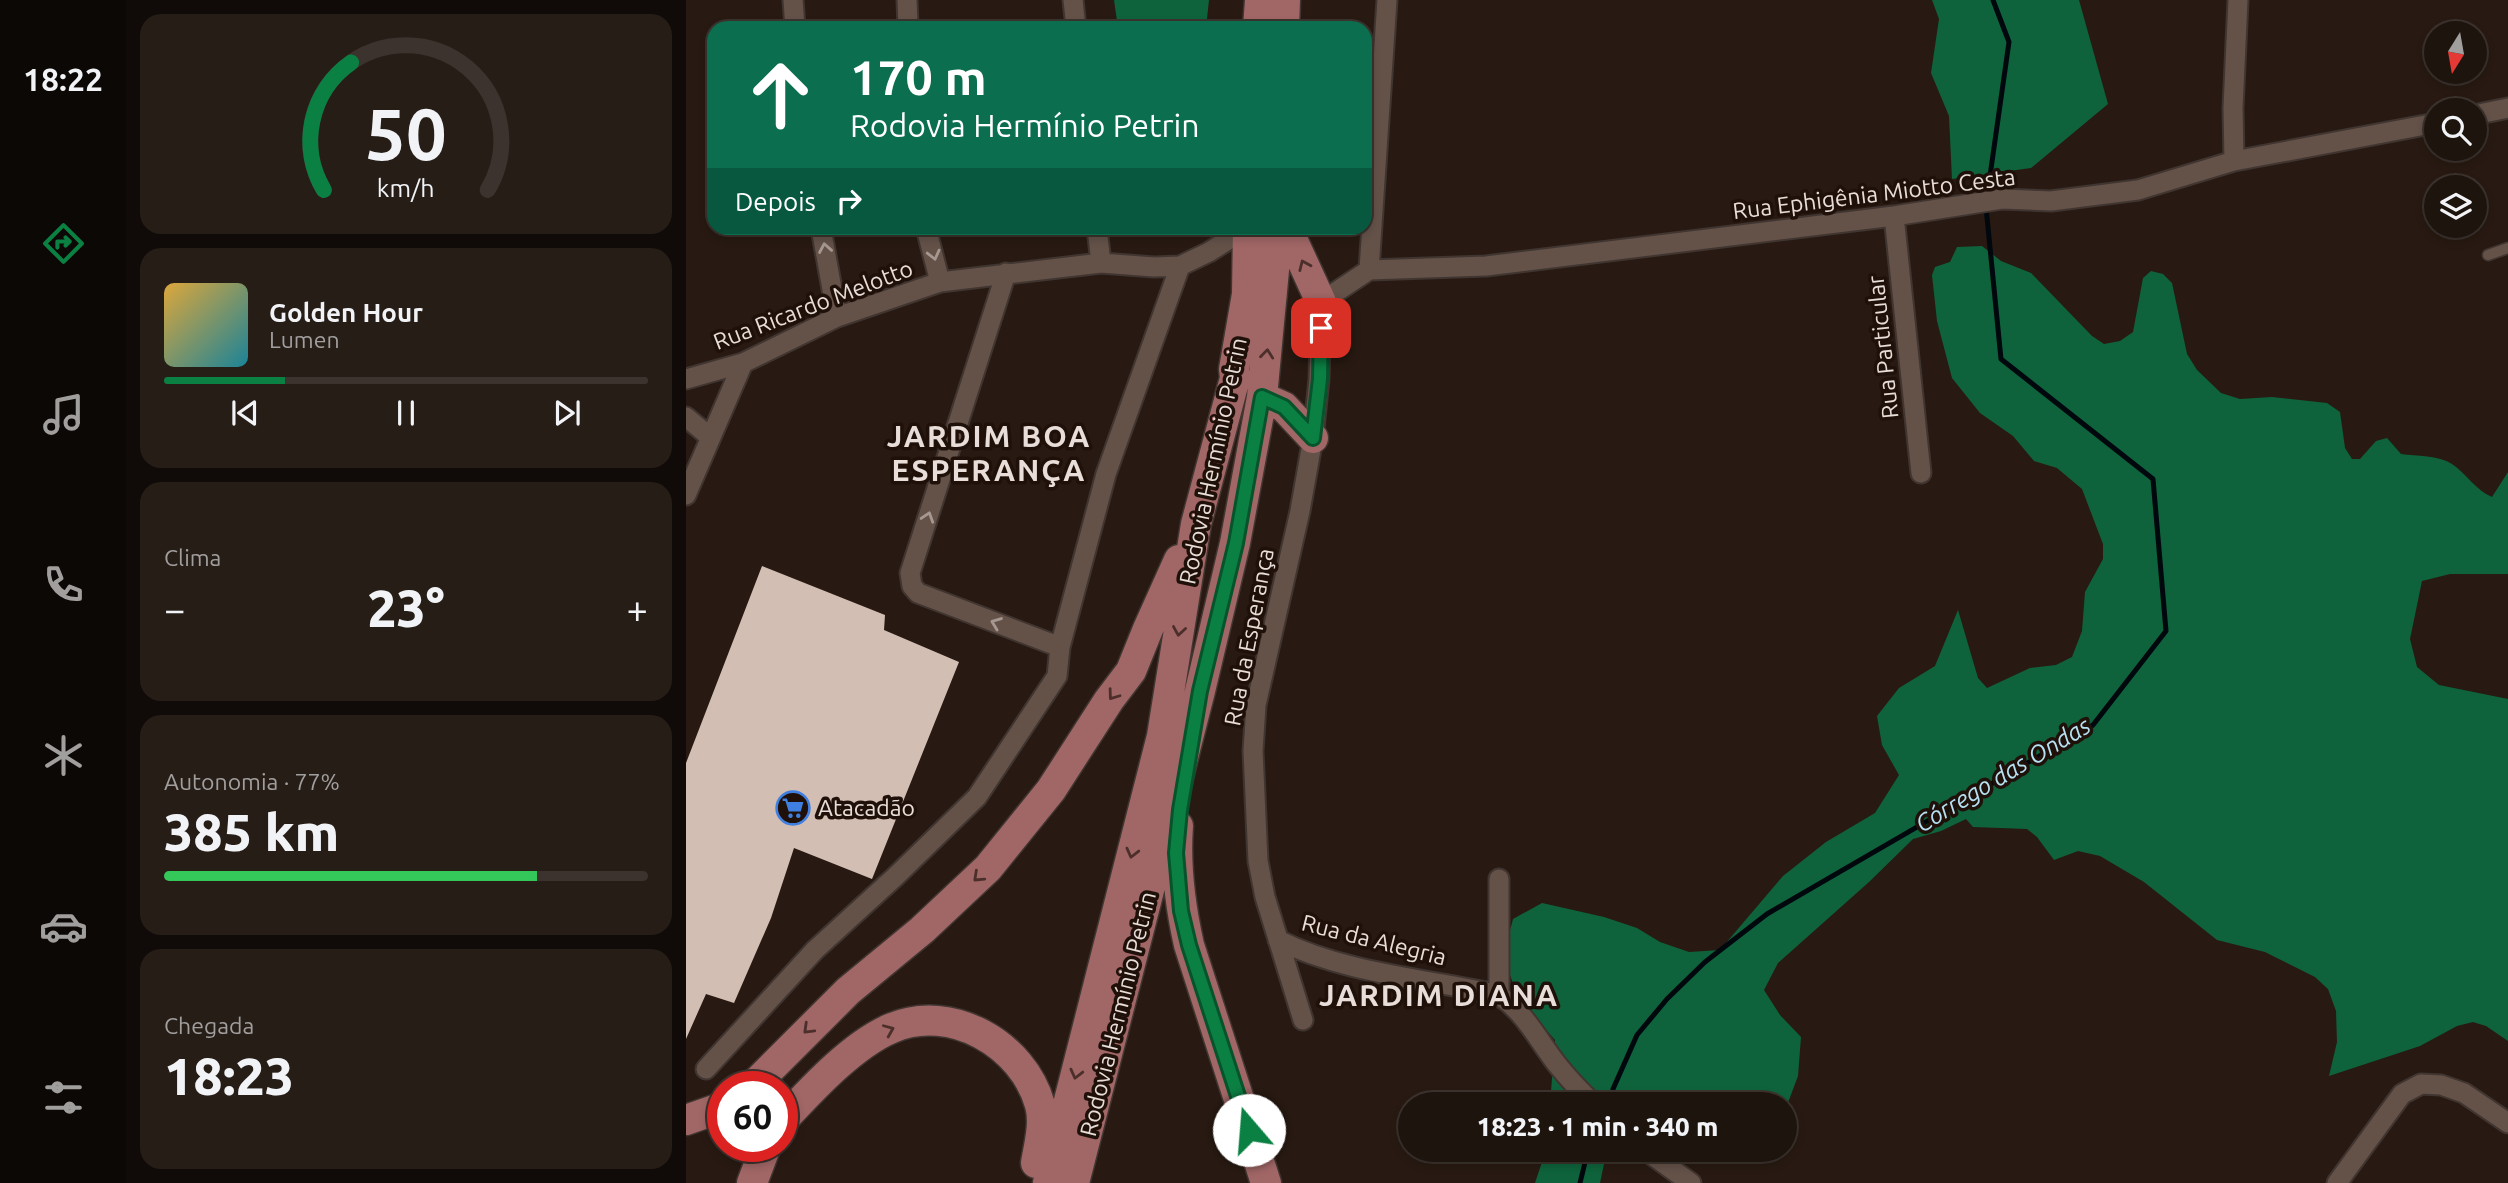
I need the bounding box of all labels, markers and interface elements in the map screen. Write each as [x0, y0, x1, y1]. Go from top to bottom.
north arrow [2424, 21, 2487, 84]
map controls [2424, 21, 2487, 238]
icon: ahead [735, 49, 826, 140]
text: 170 m [850, 49, 987, 104]
text: 18:22 [23, 61, 103, 97]
text: 50 [365, 92, 447, 174]
button: search [2424, 98, 2487, 161]
text: Rodovia Hermínio Petrin [850, 107, 1200, 143]
street label: Rua Ephigênia Miotto Cesta [1731, 164, 2017, 223]
text: km/h [377, 174, 435, 202]
button: layers [2424, 175, 2487, 238]
icon: right [830, 182, 868, 220]
text: Depois [735, 187, 816, 216]
icon: directions [39, 219, 88, 268]
one-way arrow [818, 242, 833, 254]
one-way arrow [926, 248, 940, 260]
street label: Rua Ricardo Melotto [710, 255, 916, 354]
one-way arrow [1298, 260, 1312, 272]
street label: Rua Particular [1863, 274, 1902, 420]
text: Golden Hour [269, 298, 423, 327]
pin [1291, 298, 1351, 358]
icon: arrive [1302, 309, 1340, 347]
text: Lumen [269, 327, 340, 352]
street label: Rodovia Hermínio Petrin [1174, 335, 1251, 586]
one-way arrow [1259, 348, 1274, 359]
icon: music [39, 390, 88, 439]
icon: previous [226, 394, 264, 432]
icon: pause [387, 394, 425, 432]
icon: next [548, 394, 586, 432]
district label: JARDIM BOA ESPERANÇA [887, 419, 1091, 487]
one-way arrow [920, 511, 934, 523]
text: Clima [164, 545, 221, 570]
street label: Rua da Esperança [1219, 546, 1278, 728]
icon: phone [39, 560, 88, 609]
text: 23° [367, 579, 445, 637]
text: − [164, 588, 185, 630]
text: + [627, 588, 648, 630]
one-way arrow [991, 618, 1003, 632]
one-way arrow [1171, 625, 1186, 637]
one-way arrow [1109, 688, 1121, 700]
water label: Córrego das Ondas [1910, 712, 2095, 837]
icon: climate [39, 731, 88, 780]
text: Autonomia · 77% [164, 769, 340, 794]
supermarket icon: Atacadão [774, 789, 812, 827]
place label: Atacadão [818, 795, 915, 820]
text: 385 km [164, 803, 339, 861]
one-way arrow [1126, 847, 1140, 859]
one-way arrow [973, 869, 986, 882]
street label: Rodovia Hermínio Petrin [1075, 889, 1160, 1139]
icon: car [39, 902, 88, 951]
street label: Rua da Alegria [1299, 909, 1449, 970]
district label: JARDIM DIANA [1319, 978, 1559, 1012]
text: Chegada [164, 1013, 254, 1038]
one-way arrow [803, 1021, 816, 1034]
one-way arrow [882, 1024, 894, 1038]
text: 18:23 [164, 1047, 294, 1105]
one-way arrow [1070, 1068, 1084, 1080]
speed limit sign: 60 [707, 1071, 798, 1162]
icon: filters [39, 1073, 88, 1122]
position arrow [1212, 1093, 1286, 1167]
text: 18:23 · 1 min · 340 m [1477, 1112, 1718, 1141]

